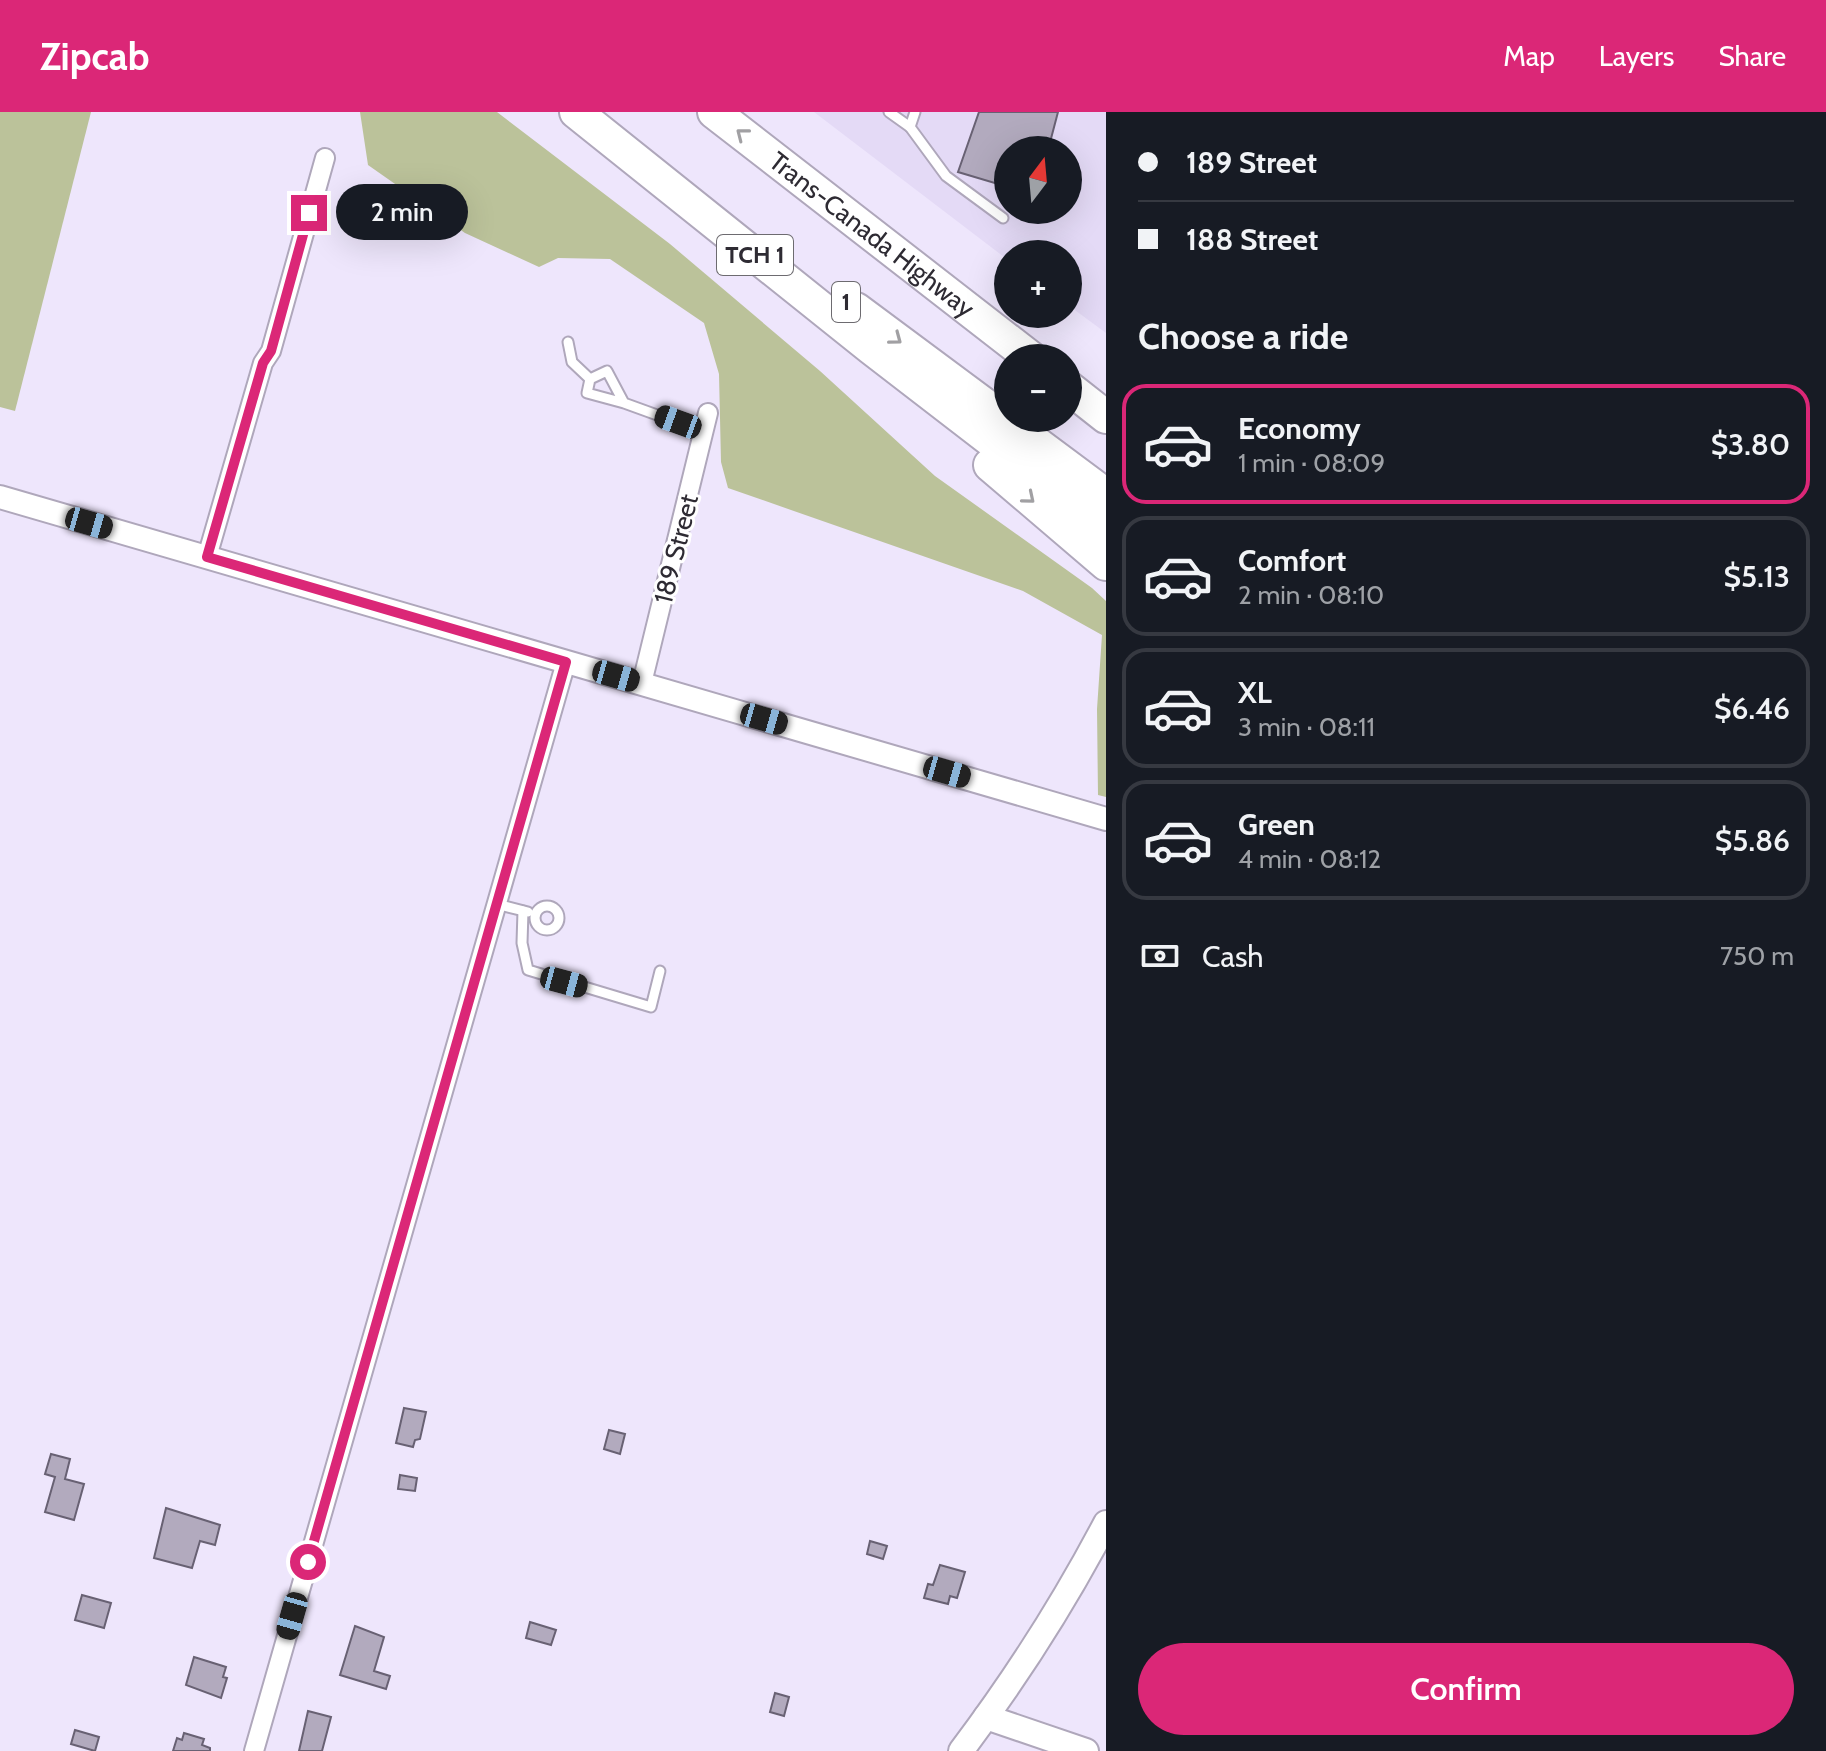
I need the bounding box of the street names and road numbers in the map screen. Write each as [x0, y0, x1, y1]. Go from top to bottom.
street label: Trans-Canada Highway [763, 145, 981, 324]
road number: TCH 1 [717, 235, 793, 275]
road number: 1 [832, 282, 860, 322]
street label: 189 Street [647, 491, 705, 607]

